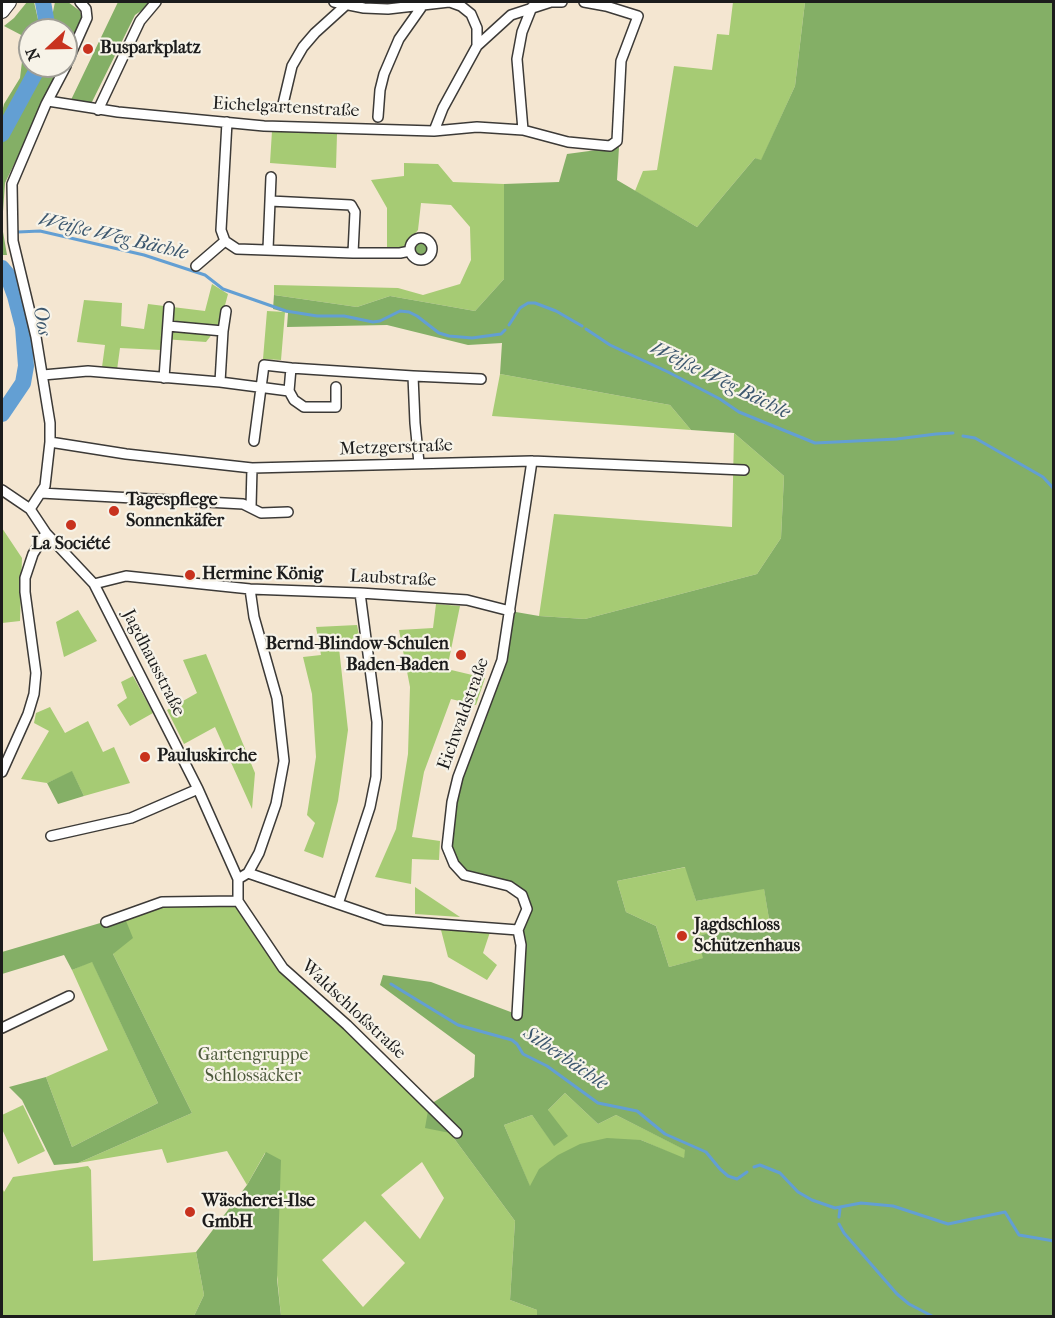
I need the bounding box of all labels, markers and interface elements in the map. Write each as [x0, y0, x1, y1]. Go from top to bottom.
north arrow [18, 18, 78, 78]
place label: Busparkplatz [100, 38, 201, 60]
marker: Busparkplatz [81, 42, 95, 56]
text: N [22, 45, 44, 63]
street label: Eichelgartenstraße [212, 93, 360, 123]
water label: Weiße Weg Bächle [36, 208, 190, 266]
water label: Oos [27, 304, 55, 338]
water label: Weiße Weg Bächle [646, 337, 794, 425]
street label: Metzgerstraße [339, 435, 453, 461]
place label: Tagespflege Sonnenkäfer [126, 490, 224, 532]
marker: Tagespflege Sonnenkäfer [107, 504, 121, 518]
marker: La Société [64, 518, 78, 532]
place label: La Société [32, 534, 110, 556]
place label: Hermine König [202, 564, 323, 586]
street label: Laubstraße [349, 566, 437, 592]
marker: Hermine König [183, 568, 197, 582]
street label: Jagdhausstraße [117, 606, 189, 720]
place label: Bernd-Blindow-Schulen Baden-Baden [265, 634, 449, 676]
marker: Bernd-Blindow-Schulen Baden-Baden [454, 648, 468, 662]
street label: Eichwaldstraße [434, 655, 494, 773]
place label: Pauluskirche [157, 746, 257, 768]
marker: Pauluskirche [138, 750, 152, 764]
place label: Jagdschloss Schützenhaus [694, 915, 800, 958]
marker: Jagdschloss Schützenhaus [675, 929, 689, 943]
street label: Waldschloßstraße [296, 956, 410, 1064]
water label: Silberbächle [518, 1022, 612, 1096]
park label: Gartengruppe Schlossäcker [198, 1045, 308, 1088]
place label: Wäscherei-Ilse GmbH [202, 1191, 315, 1234]
marker: Wäscherei-Ilse GmbH [183, 1205, 197, 1219]

